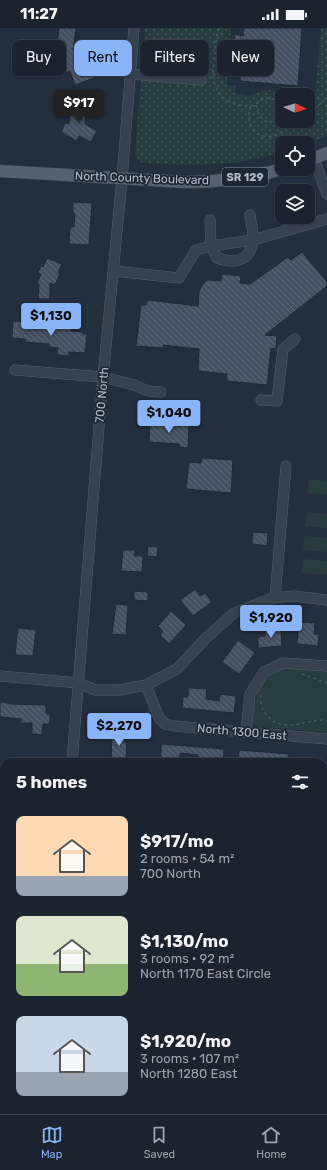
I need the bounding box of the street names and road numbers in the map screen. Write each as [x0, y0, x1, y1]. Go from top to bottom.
road number: SR 129 [222, 168, 268, 186]
street label: North County Boulevard [75, 169, 209, 187]
street label: 700 North [93, 366, 111, 424]
street label: North 1300 East [197, 721, 288, 743]

